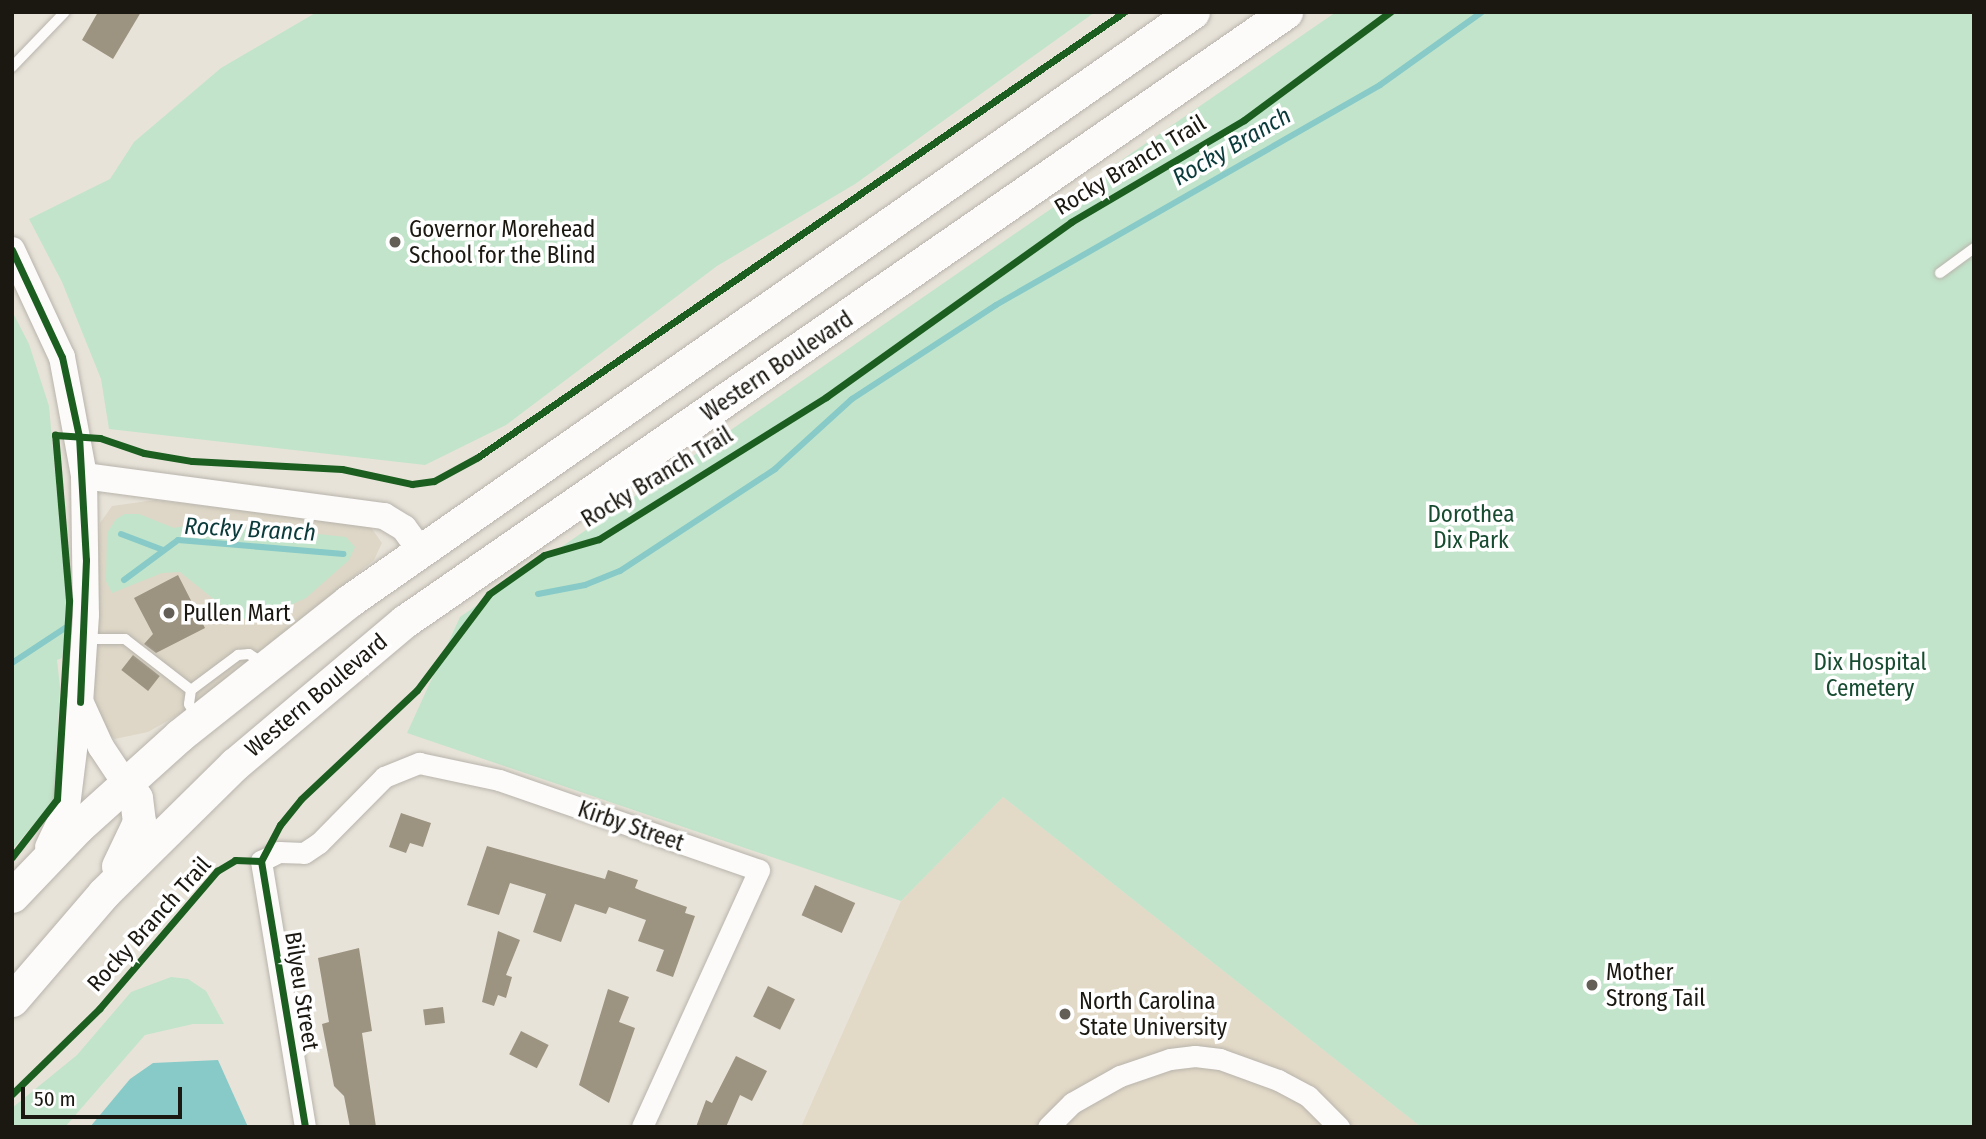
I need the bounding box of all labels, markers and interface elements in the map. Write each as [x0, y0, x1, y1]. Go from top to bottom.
water label: Rocky Branch [1168, 101, 1296, 193]
street label: Rocky Branch Trail [1049, 109, 1211, 221]
place label: Governor Morehead School for the Blind [409, 215, 596, 269]
marker: Governor Morehead School for the Blind [387, 234, 403, 250]
street label: Western Boulevard [696, 305, 858, 427]
street label: Rocky Branch Trail [576, 421, 738, 533]
park label: Dorothea Dix Park [1427, 500, 1515, 554]
water label: Rocky Branch [183, 512, 317, 548]
place label: Pullen Mart [183, 599, 291, 627]
marker: Pullen Mart [161, 605, 177, 621]
street label: Western Boulevard [239, 628, 393, 762]
park label: Dix Hospital Cemetery [1814, 648, 1926, 702]
street label: Kirby Street [574, 795, 688, 857]
street label: Rocky Branch Trail [81, 851, 217, 997]
street label: Bilyeu Street [279, 930, 325, 1052]
place label: Mother Strong Tail [1606, 958, 1705, 1012]
marker: Mother Strong Tail [1584, 977, 1600, 993]
place label: North Carolina State University [1079, 987, 1227, 1041]
marker: North Carolina State University [1057, 1006, 1073, 1022]
scale bar [24, 1072, 186, 1116]
text: 50 m [34, 1086, 76, 1112]

